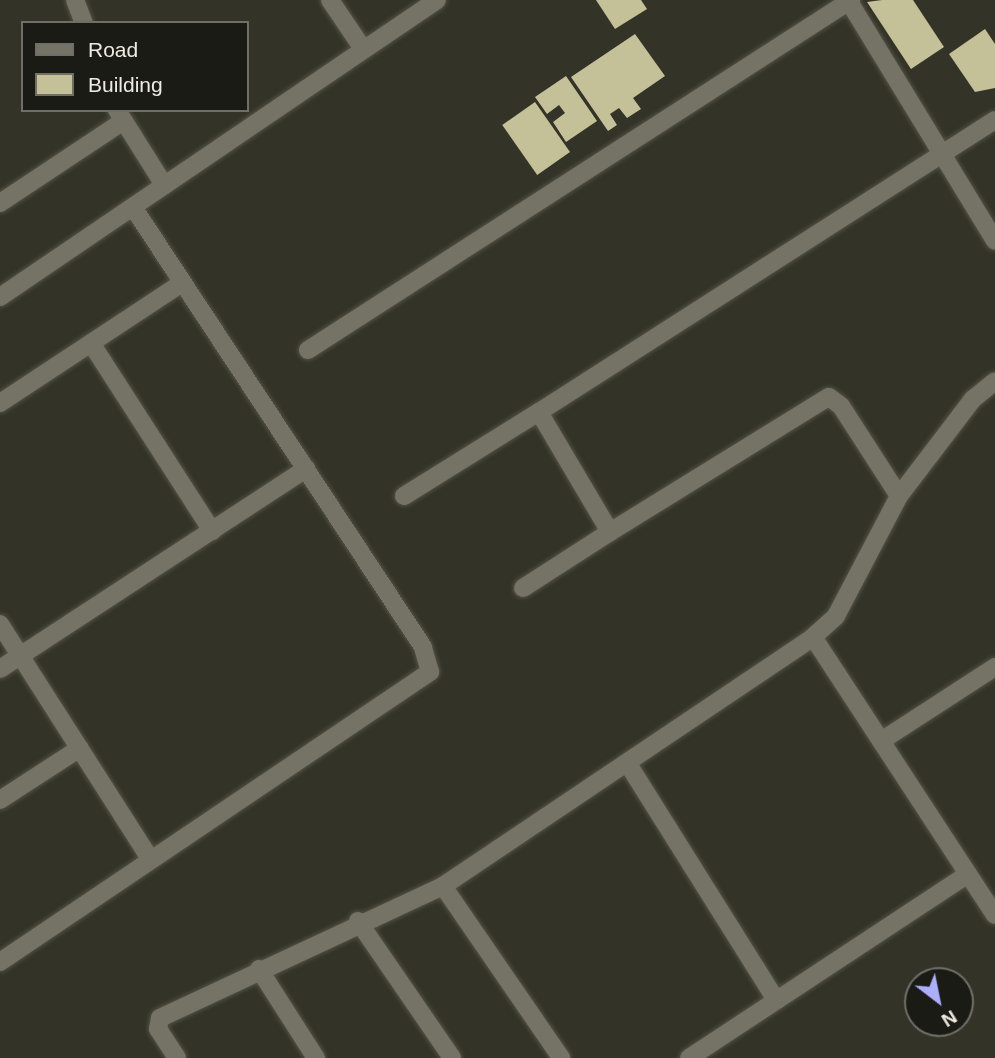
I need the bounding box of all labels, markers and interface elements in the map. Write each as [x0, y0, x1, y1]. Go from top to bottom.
legend [21, 21, 248, 112]
text: Road [88, 38, 138, 61]
text: Building [88, 73, 163, 96]
north arrow [904, 967, 974, 1037]
text: N [938, 1006, 961, 1031]

